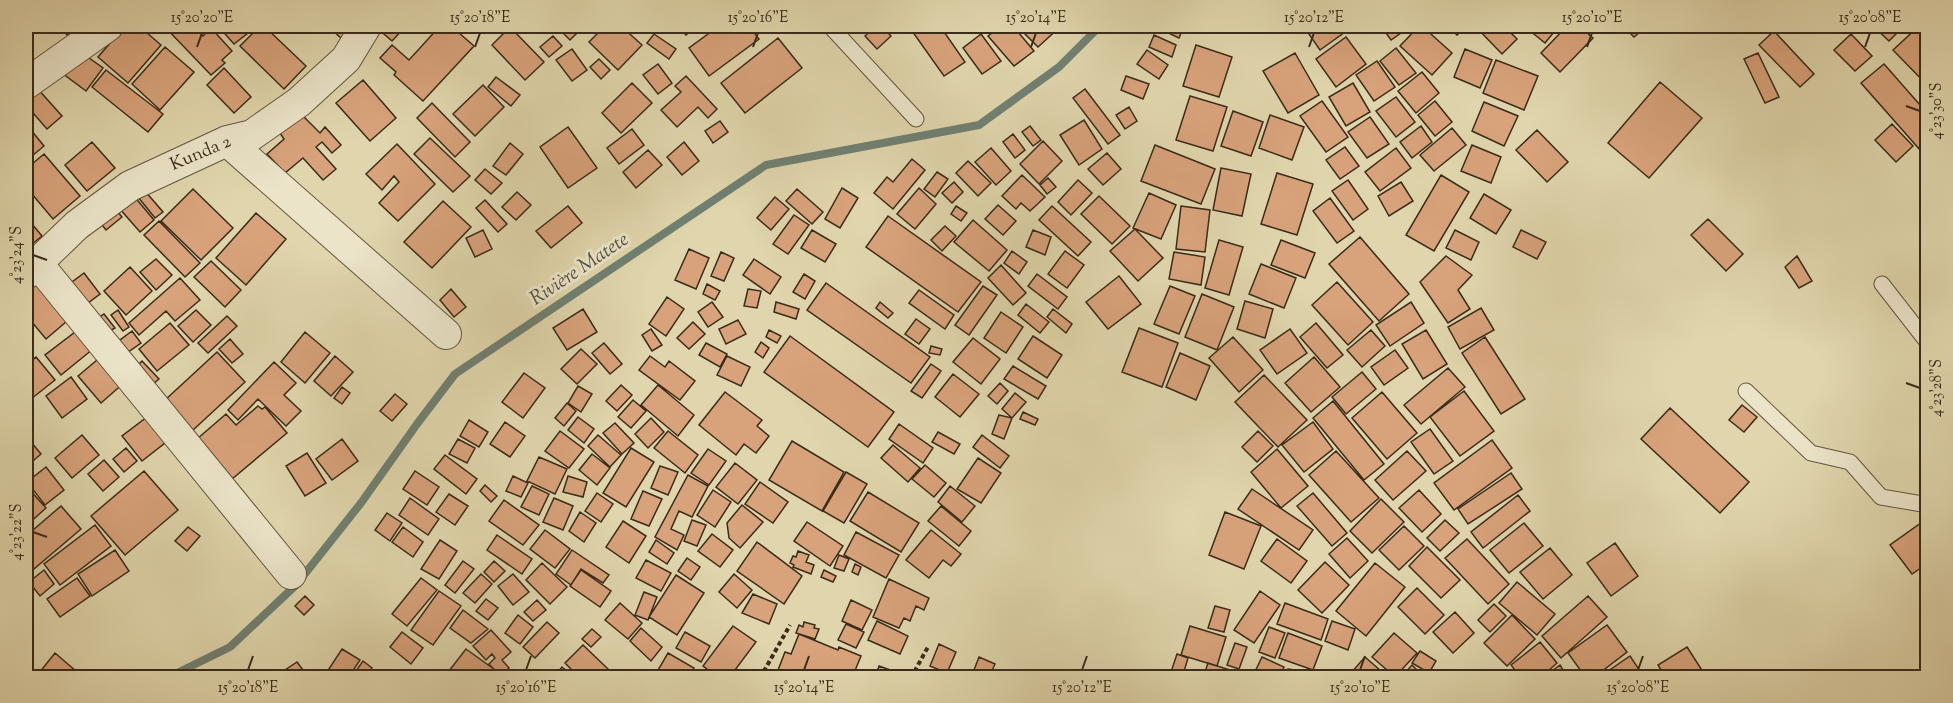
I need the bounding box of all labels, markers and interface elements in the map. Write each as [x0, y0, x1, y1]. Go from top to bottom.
text: 15°20'20"E [171, 8, 233, 29]
text: 15°20'18"E [450, 8, 510, 29]
text: 15°20'16"E [728, 8, 788, 29]
text: 15°20'14"E [1006, 8, 1066, 29]
text: 15°20'12"E [1284, 8, 1344, 29]
text: 15°20'10"E [1562, 8, 1622, 29]
text: 15°20'08"E [1839, 8, 1901, 29]
text: 4°23'30"S [1927, 83, 1948, 139]
street label: Kunda 2 [166, 129, 236, 178]
text: 4°23'24"S [7, 226, 28, 284]
water label: Rivière Matete [525, 226, 635, 314]
text: 4°23'28"S [1927, 359, 1948, 417]
text: 4°23'22"S [7, 503, 28, 561]
text: 15°20'18"E [218, 678, 278, 699]
text: 15°20'16"E [496, 678, 556, 699]
text: 15°20'14"E [774, 678, 834, 699]
text: 15°20'12"E [1052, 678, 1112, 699]
text: 15°20'10"E [1330, 678, 1390, 699]
text: 15°20'08"E [1607, 678, 1669, 699]

